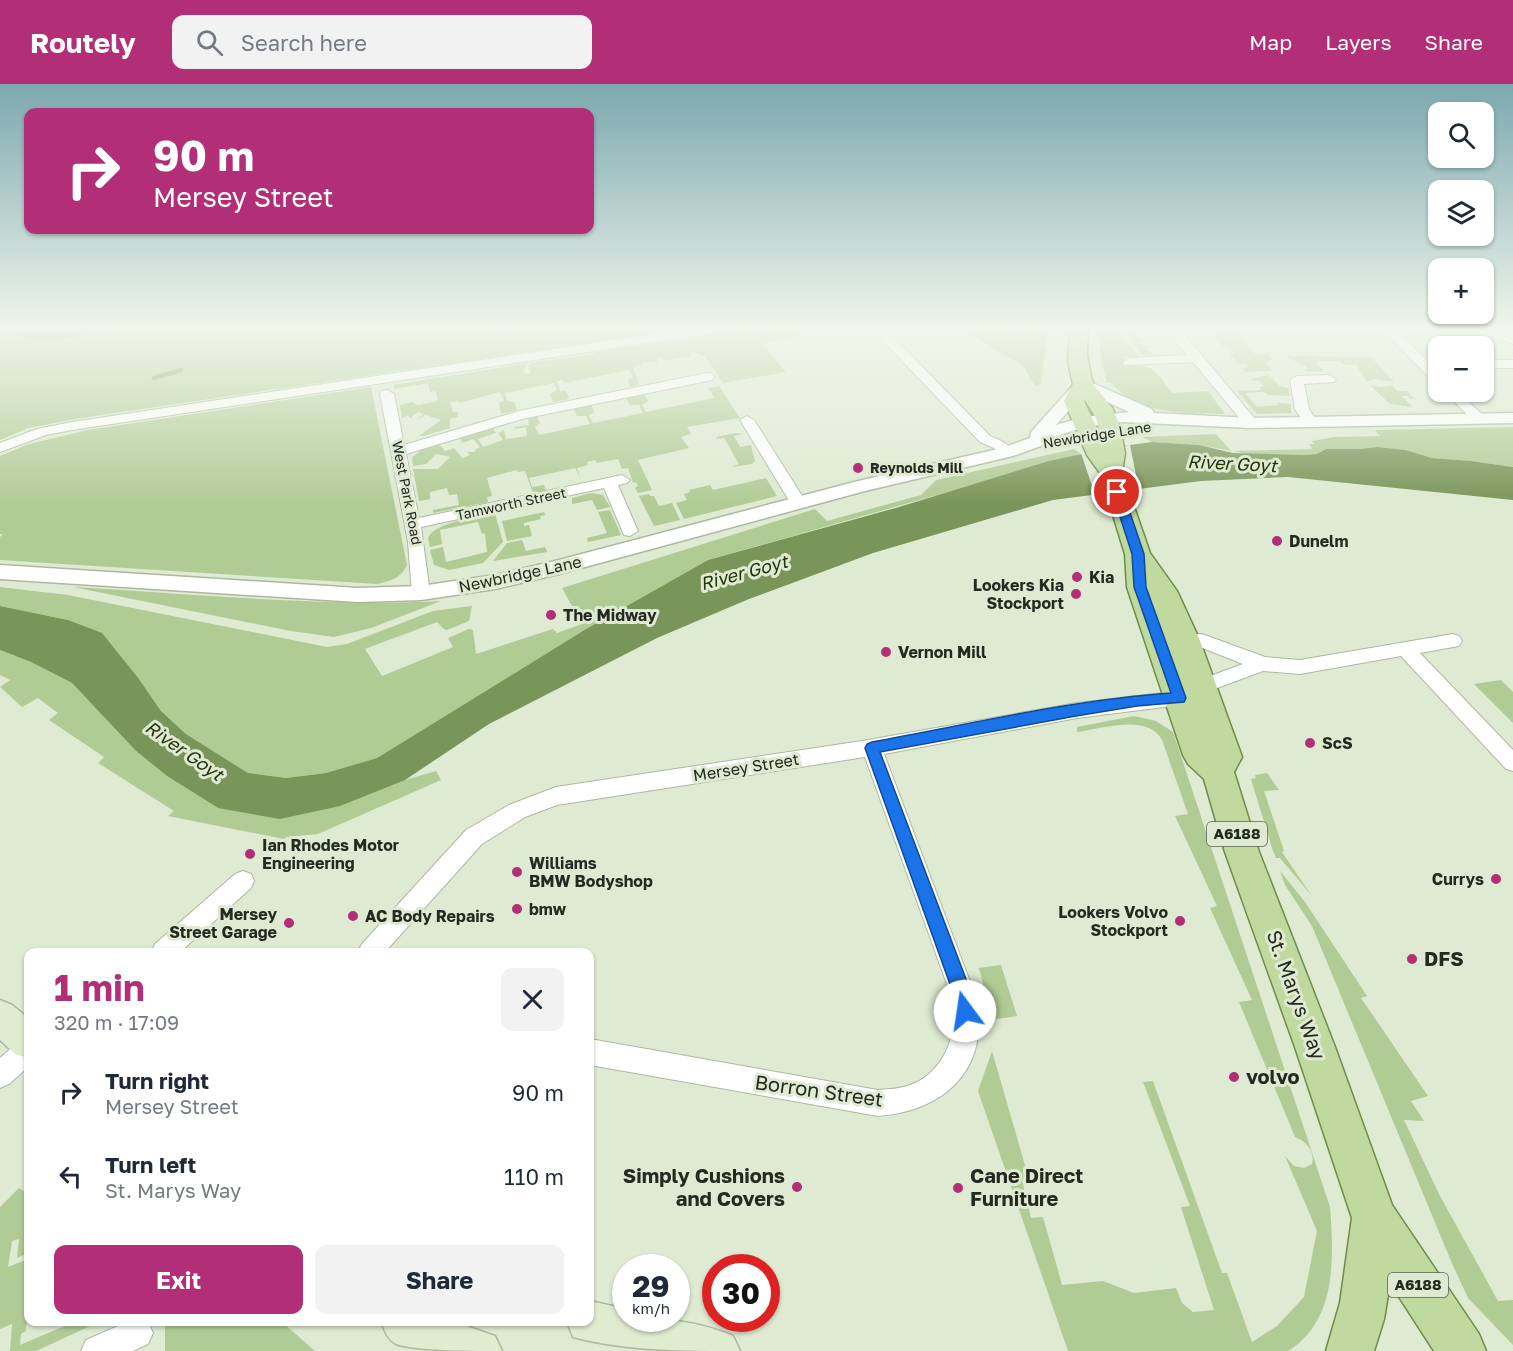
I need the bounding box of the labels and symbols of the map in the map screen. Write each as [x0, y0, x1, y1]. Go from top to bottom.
street label: Newbridge Lane [1042, 418, 1152, 451]
street label: West Park Road [389, 439, 426, 546]
water label: River Goyt [1187, 450, 1279, 476]
place label: Reynolds Mill [870, 459, 963, 476]
marker: Reynolds Mill [851, 461, 865, 475]
pin [1091, 466, 1142, 517]
street label: Tamworth Street [454, 484, 567, 523]
place label: Dunelm [1289, 531, 1348, 551]
marker: Dunelm [1270, 534, 1284, 548]
water label: River Goyt [698, 549, 792, 594]
street label: Newbridge Lane [457, 551, 583, 597]
place label: Kia [1089, 567, 1114, 587]
marker: Kia [1070, 570, 1084, 584]
place label: Lookers Kia Stockport [973, 575, 1064, 613]
marker: Lookers Kia Stockport [1069, 587, 1083, 601]
place label: The Midway [563, 605, 657, 625]
marker: The Midway [544, 608, 558, 622]
place label: Vernon Mill [898, 642, 987, 662]
marker: Vernon Mill [879, 645, 893, 659]
water label: River Goyt [142, 715, 229, 786]
place label: ScS [1322, 733, 1353, 753]
marker: ScS [1303, 736, 1317, 750]
street label: Mersey Street [692, 749, 800, 785]
road number: A6188 [1207, 822, 1267, 846]
place label: Ian Rhodes Motor Engineering [262, 835, 399, 873]
marker: Ian Rhodes Motor Engineering [243, 847, 257, 861]
place label: Williams BMW Bodyshop [529, 853, 653, 891]
marker: Williams BMW Bodyshop [510, 865, 524, 879]
place label: Currys [1432, 869, 1484, 889]
marker: Currys [1489, 872, 1503, 886]
place label: bmw [529, 899, 567, 919]
marker: bmw [510, 902, 524, 916]
place label: Lookers Volvo Stockport [1058, 902, 1168, 940]
place label: Mersey Street Garage [169, 904, 277, 942]
place label: AC Body Repairs [365, 906, 495, 926]
marker: AC Body Repairs [346, 909, 360, 923]
marker: Lookers Volvo Stockport [1173, 914, 1187, 928]
marker: Mersey Street Garage [282, 916, 296, 930]
street label: St. Marys Way [1262, 927, 1332, 1063]
place label: DFS [1424, 946, 1464, 970]
marker: DFS [1405, 952, 1419, 966]
position arrow [933, 979, 997, 1043]
place label: volvo [1246, 1064, 1300, 1088]
street label: Borron Street [753, 1069, 885, 1111]
marker: volvo [1227, 1070, 1241, 1084]
place label: Simply Cushions and Covers [623, 1163, 785, 1210]
place label: Cane Direct Furniture [970, 1163, 1083, 1210]
marker: Simply Cushions and Covers [790, 1180, 804, 1194]
marker: Cane Direct Furniture [951, 1181, 965, 1195]
speed limit sign: 30 [702, 1254, 780, 1332]
road number: A6188 [1388, 1273, 1448, 1297]

